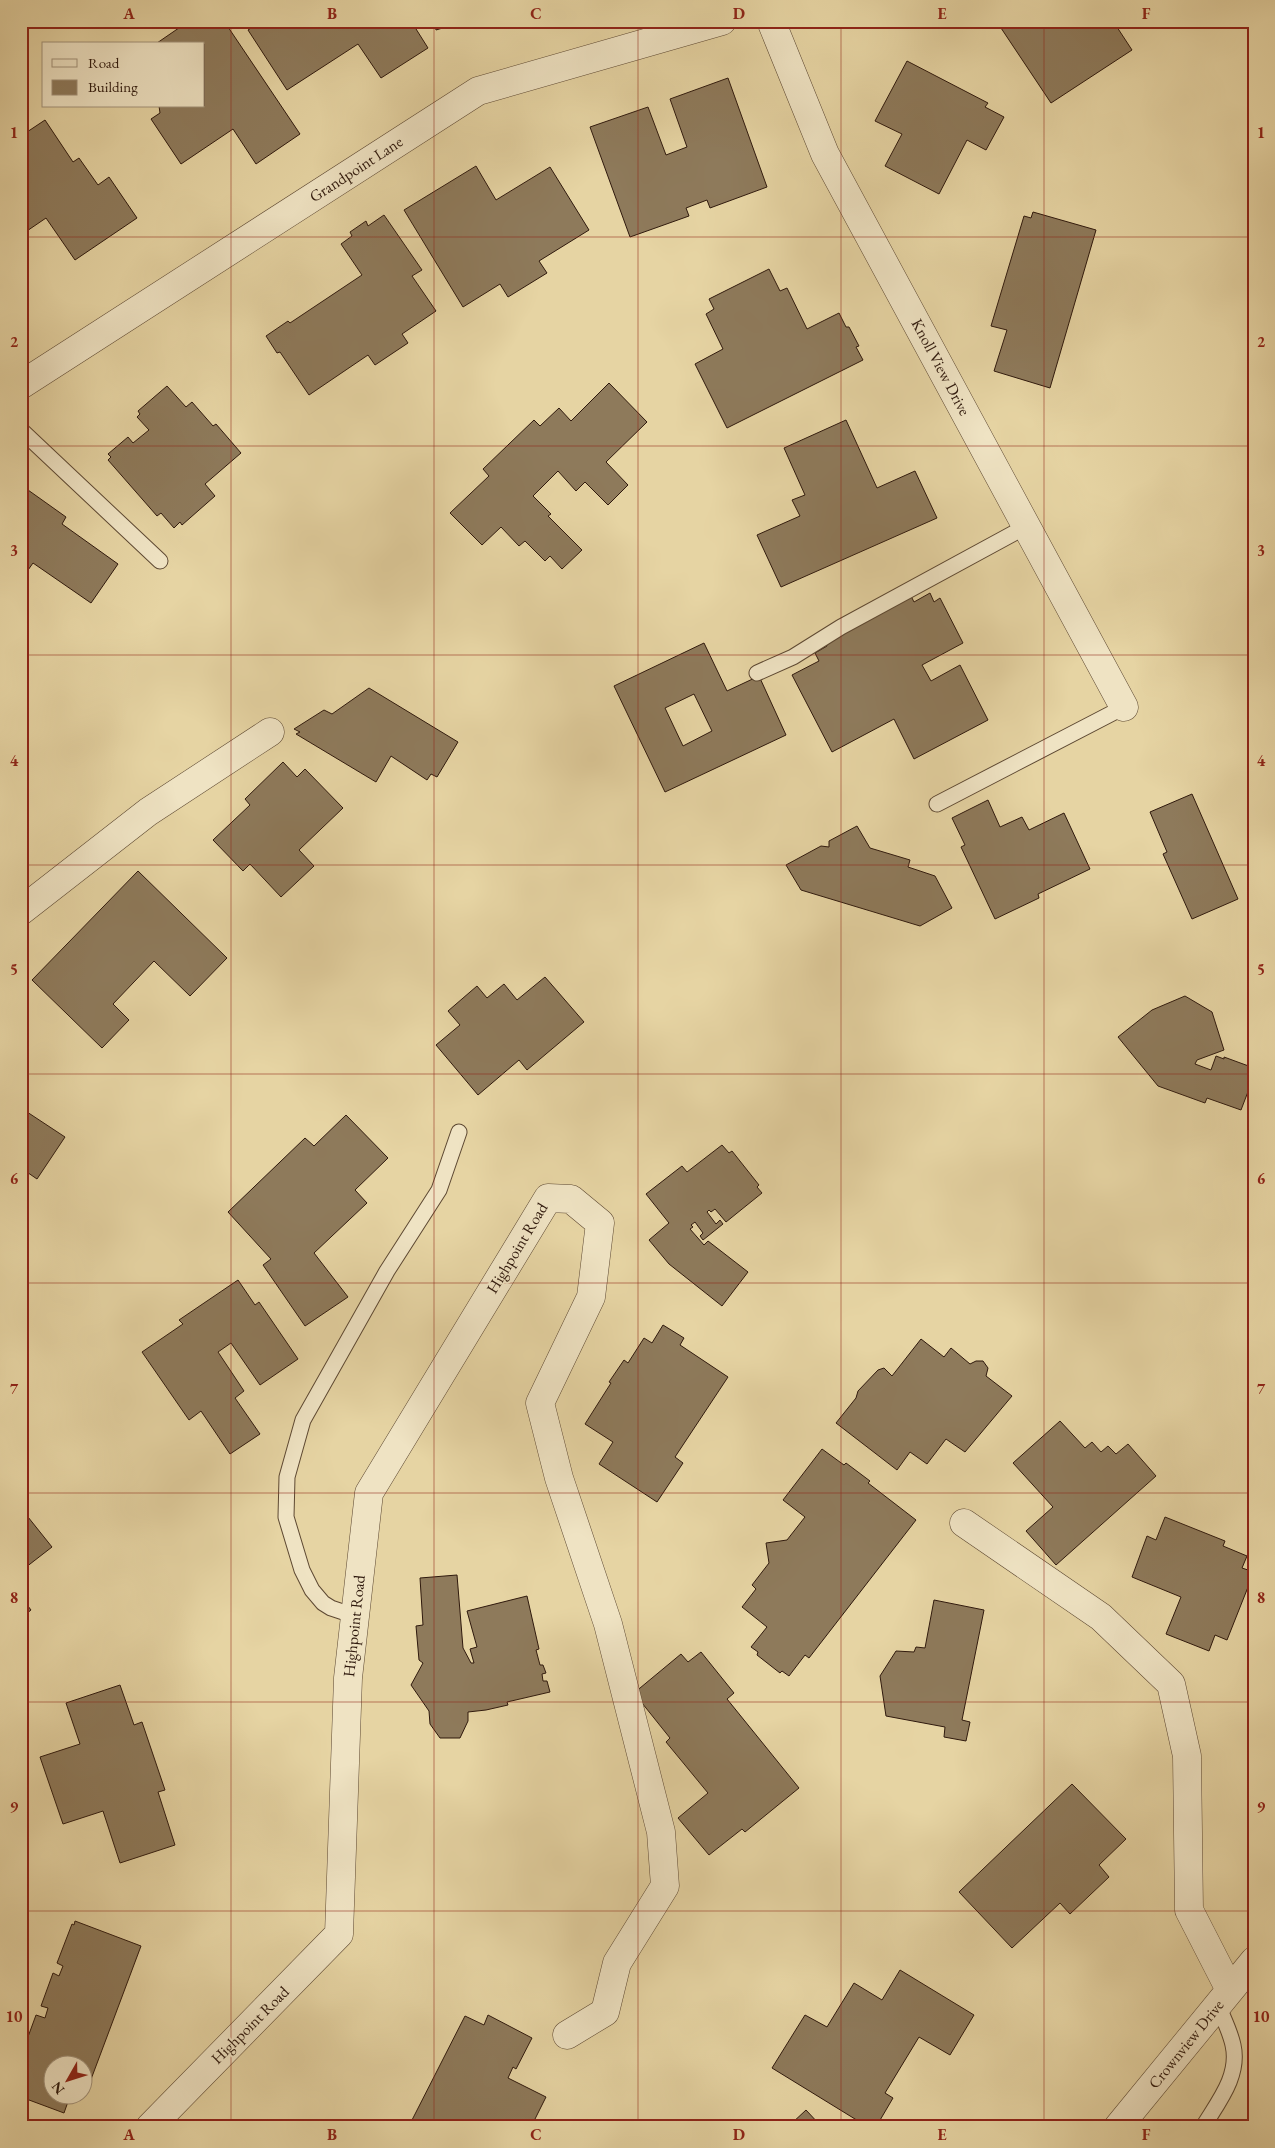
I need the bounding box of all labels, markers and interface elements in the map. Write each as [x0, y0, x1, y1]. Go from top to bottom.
text: A [122, 3, 135, 24]
text: B [327, 3, 337, 24]
text: C [530, 3, 542, 24]
text: D [733, 3, 745, 24]
text: E [937, 3, 947, 24]
text: F [1142, 3, 1151, 24]
legend [42, 42, 205, 108]
text: Road [88, 53, 120, 72]
text: Building [88, 77, 138, 96]
text: 1 [10, 122, 18, 143]
text: 1 [1257, 122, 1265, 143]
street label: Grandpoint Lane [305, 131, 407, 207]
street label: Knoll View Drive [907, 315, 975, 419]
text: 2 [10, 331, 19, 352]
text: 2 [1257, 331, 1266, 352]
text: 3 [10, 540, 18, 561]
text: 3 [1257, 540, 1265, 561]
text: 4 [10, 750, 19, 771]
text: 4 [1257, 750, 1266, 771]
text: 5 [10, 959, 18, 980]
text: 5 [1257, 959, 1265, 980]
text: 6 [10, 1168, 19, 1189]
text: 6 [1257, 1168, 1266, 1189]
street label: Highpoint Road [482, 1198, 553, 1297]
text: 7 [10, 1378, 19, 1399]
text: 7 [1257, 1378, 1266, 1399]
street label: Highpoint Road [338, 1573, 370, 1678]
text: 8 [10, 1587, 18, 1608]
text: 8 [1257, 1587, 1265, 1608]
text: 9 [10, 1796, 19, 1817]
text: 9 [1257, 1796, 1266, 1817]
street label: Highpoint Road [206, 1981, 294, 2069]
street label: Crownview Drive [1144, 1995, 1228, 2093]
text: 10 [6, 2006, 23, 2027]
text: 10 [1253, 2006, 1270, 2027]
north arrow [42, 2056, 92, 2106]
text: N [47, 2078, 68, 2098]
text: A [122, 2124, 135, 2145]
text: B [327, 2124, 337, 2145]
text: C [530, 2124, 542, 2145]
text: D [733, 2124, 745, 2145]
text: E [937, 2124, 947, 2145]
text: F [1142, 2124, 1151, 2145]

